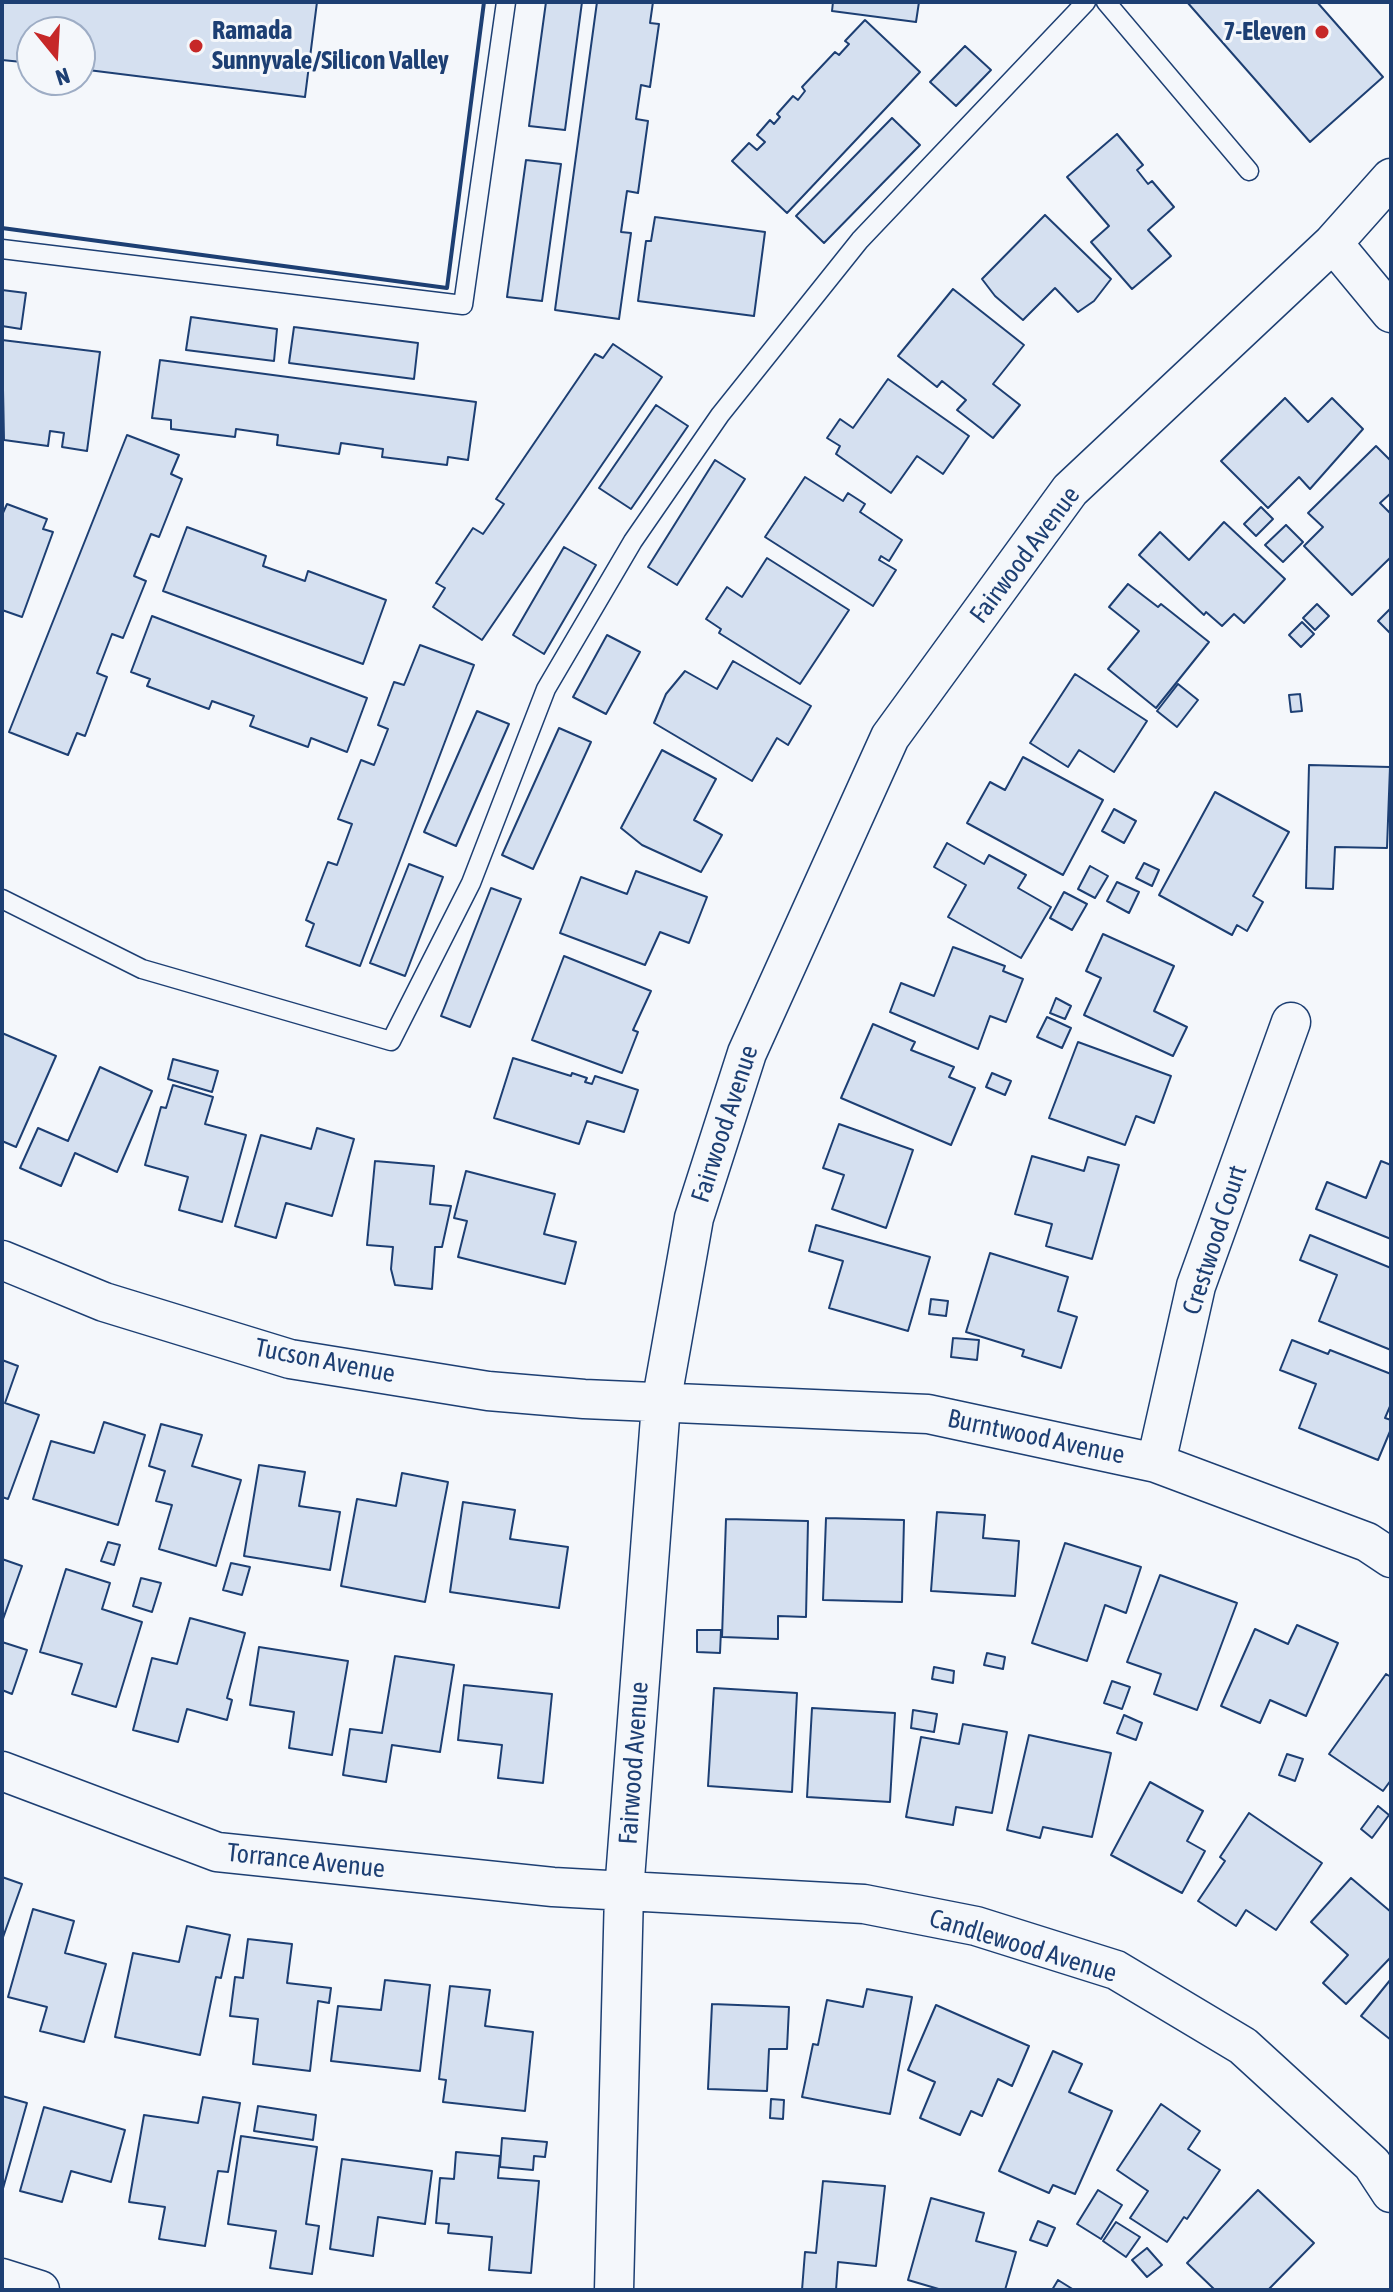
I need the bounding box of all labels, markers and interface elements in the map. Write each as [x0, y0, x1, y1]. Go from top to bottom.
place label: Ramada Sunnyvale/Silicon Valley [212, 15, 449, 76]
north arrow [16, 16, 96, 96]
place label: 7-Eleven [1223, 16, 1306, 48]
marker: 7-Eleven [1313, 23, 1331, 41]
marker: Ramada Sunnyvale/Silicon Valley [187, 37, 205, 55]
text: N [53, 63, 73, 91]
street label: Fairwood Avenue [963, 480, 1087, 630]
street label: Fairwood Avenue [685, 1042, 765, 1206]
street label: Crestwood Court [1176, 1162, 1254, 1318]
street label: Tucson Avenue [252, 1332, 398, 1390]
street label: Burntwood Avenue [945, 1403, 1127, 1471]
street label: Fairwood Avenue [613, 1680, 655, 1846]
street label: Torrance Avenue [226, 1837, 386, 1885]
street label: Candlewood Avenue [925, 1903, 1121, 1989]

